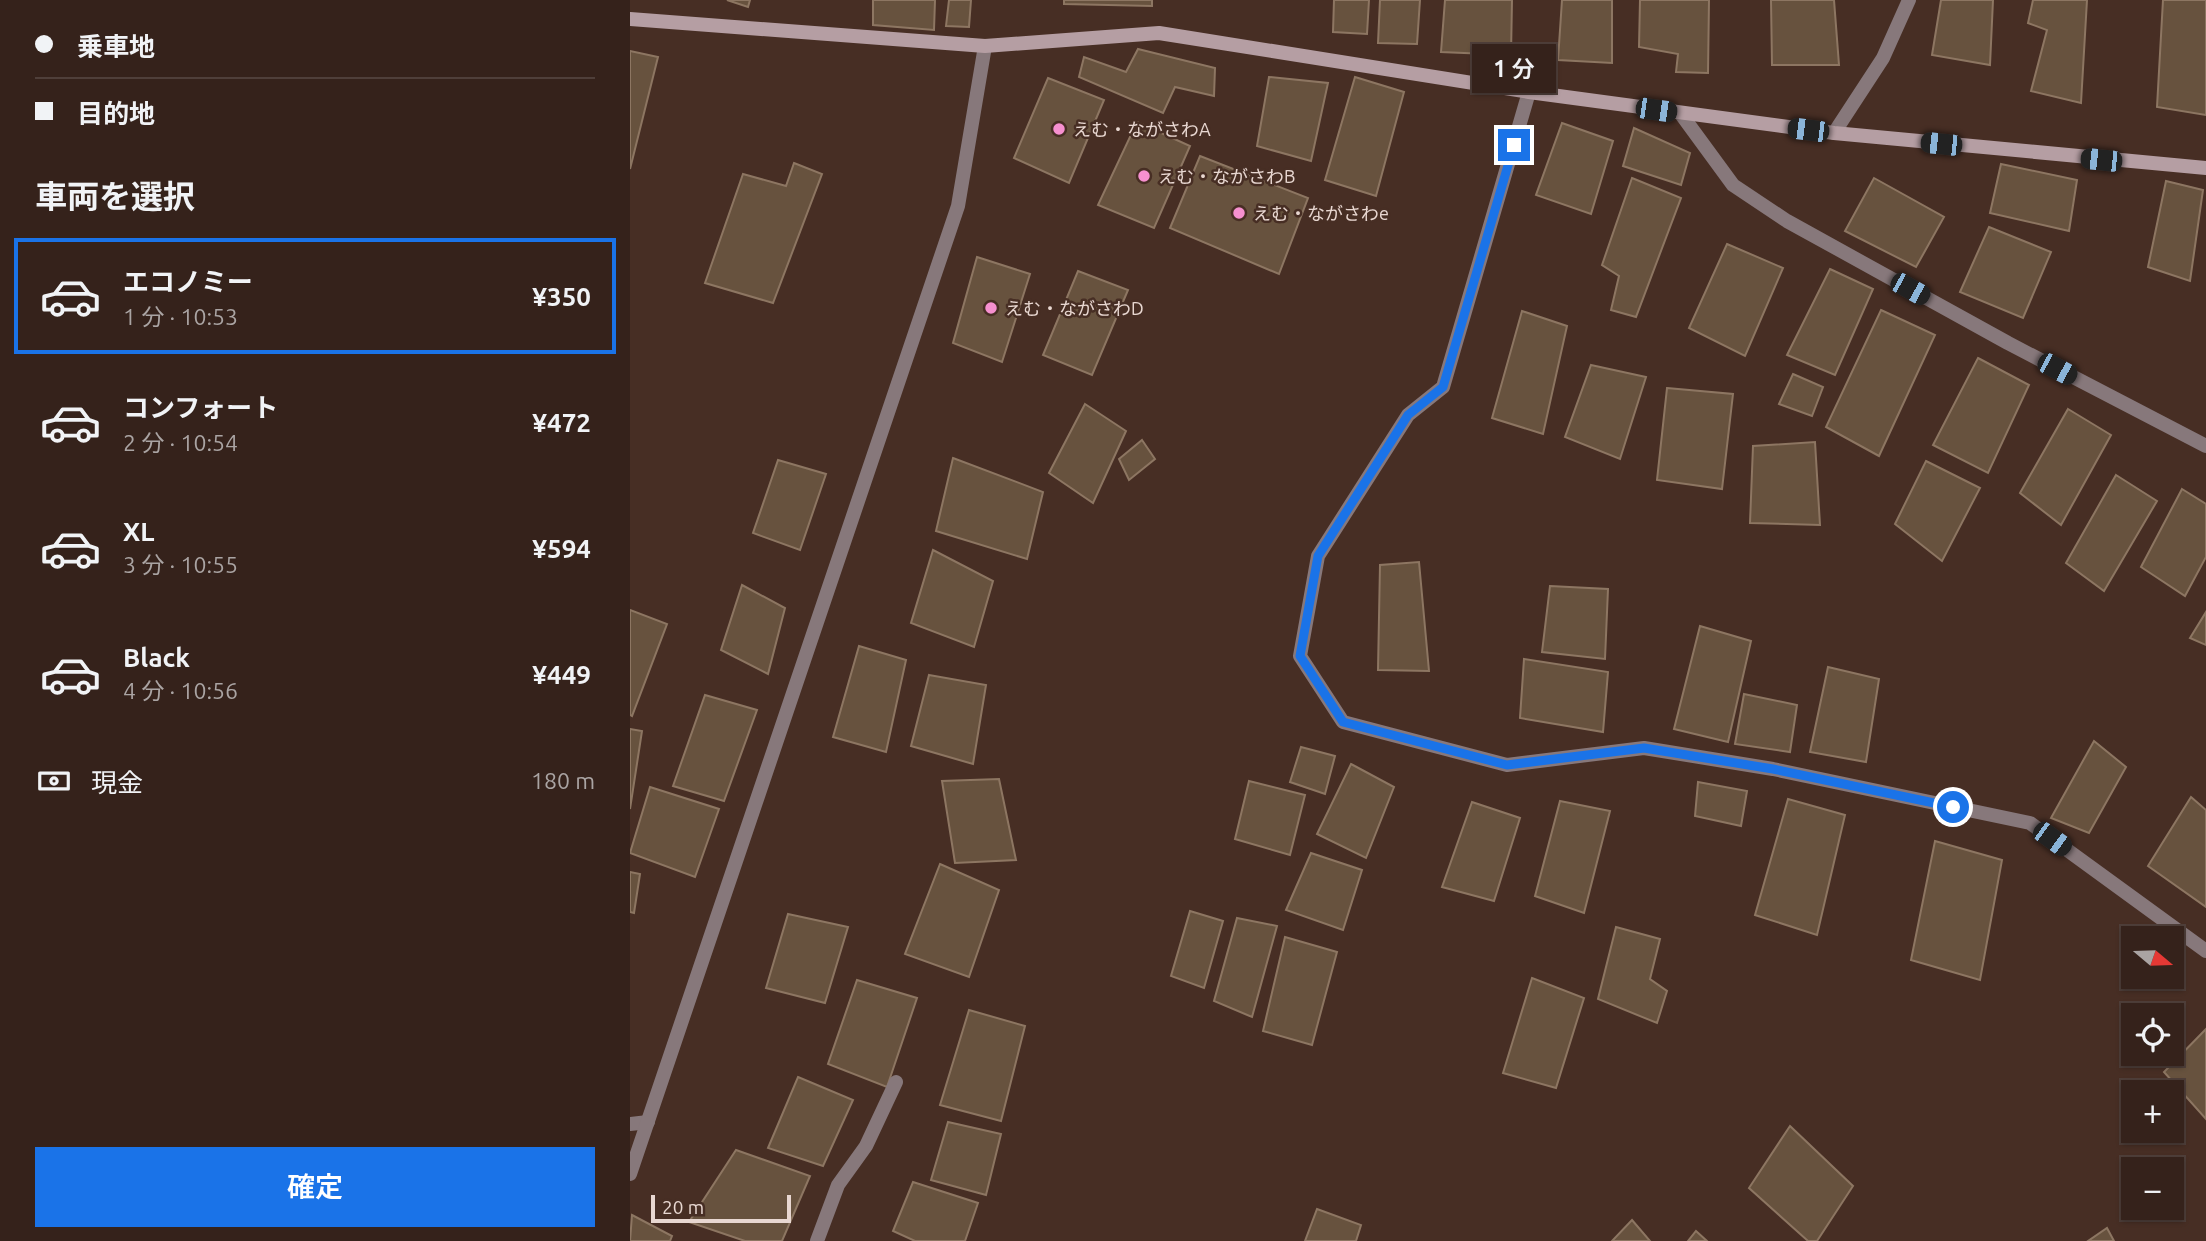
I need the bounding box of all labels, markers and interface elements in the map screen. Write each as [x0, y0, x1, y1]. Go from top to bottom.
text: 乗車地 [77, 32, 155, 61]
callout: 1 分 [1472, 44, 1556, 92]
text: 1 分 [1493, 56, 1535, 81]
car [1634, 97, 1679, 123]
text: 目的地 [77, 99, 155, 128]
car [1786, 117, 1831, 143]
place label: えむ・ながさわA [1073, 119, 1211, 139]
marker: えむ・ながさわA [1051, 121, 1067, 137]
route end [1498, 129, 1530, 161]
car [1920, 131, 1963, 157]
car [2080, 147, 2123, 173]
place label: えむ・ながさわB [1158, 166, 1295, 186]
marker: えむ・ながさわB [1136, 168, 1152, 184]
text: 車両を選択 [35, 178, 195, 214]
place label: えむ・ながさわe [1253, 203, 1389, 223]
marker: えむ・ながさわe [1231, 205, 1247, 221]
icon: car [39, 265, 102, 328]
text: エコノミー [123, 267, 253, 296]
car [1887, 270, 1934, 308]
text: ¥350 [532, 282, 591, 311]
place label: えむ・ながさわD [1005, 298, 1144, 318]
marker: えむ・ながさわD [983, 300, 999, 316]
text: 1 分 · 10:53 [123, 304, 238, 329]
car [2034, 350, 2081, 388]
icon: car [39, 391, 102, 454]
text: コンフォート [123, 393, 278, 422]
text: ¥472 [532, 408, 591, 437]
text: 2 分 · 10:54 [123, 430, 238, 455]
icon: car [39, 517, 102, 580]
text: XL [123, 517, 154, 546]
text: ¥594 [532, 534, 591, 563]
text: 3 分 · 10:55 [123, 552, 238, 577]
icon: car [39, 643, 102, 706]
text: Black [123, 643, 190, 672]
text: ¥449 [532, 660, 591, 689]
text: 4 分 · 10:56 [123, 678, 238, 703]
icon: cash [35, 762, 73, 800]
text: 現金 [91, 768, 143, 797]
text: 180 m [531, 768, 595, 793]
route start [1937, 791, 1969, 823]
car [2029, 818, 2076, 860]
north arrow [2121, 926, 2184, 989]
map controls [2121, 926, 2184, 1220]
button: locate [2121, 1003, 2184, 1066]
button: + [2121, 1080, 2184, 1143]
button: 確定 [35, 1147, 595, 1227]
button: − [2121, 1157, 2184, 1220]
scale bar [651, 1192, 791, 1224]
text: 20 m [662, 1196, 704, 1218]

